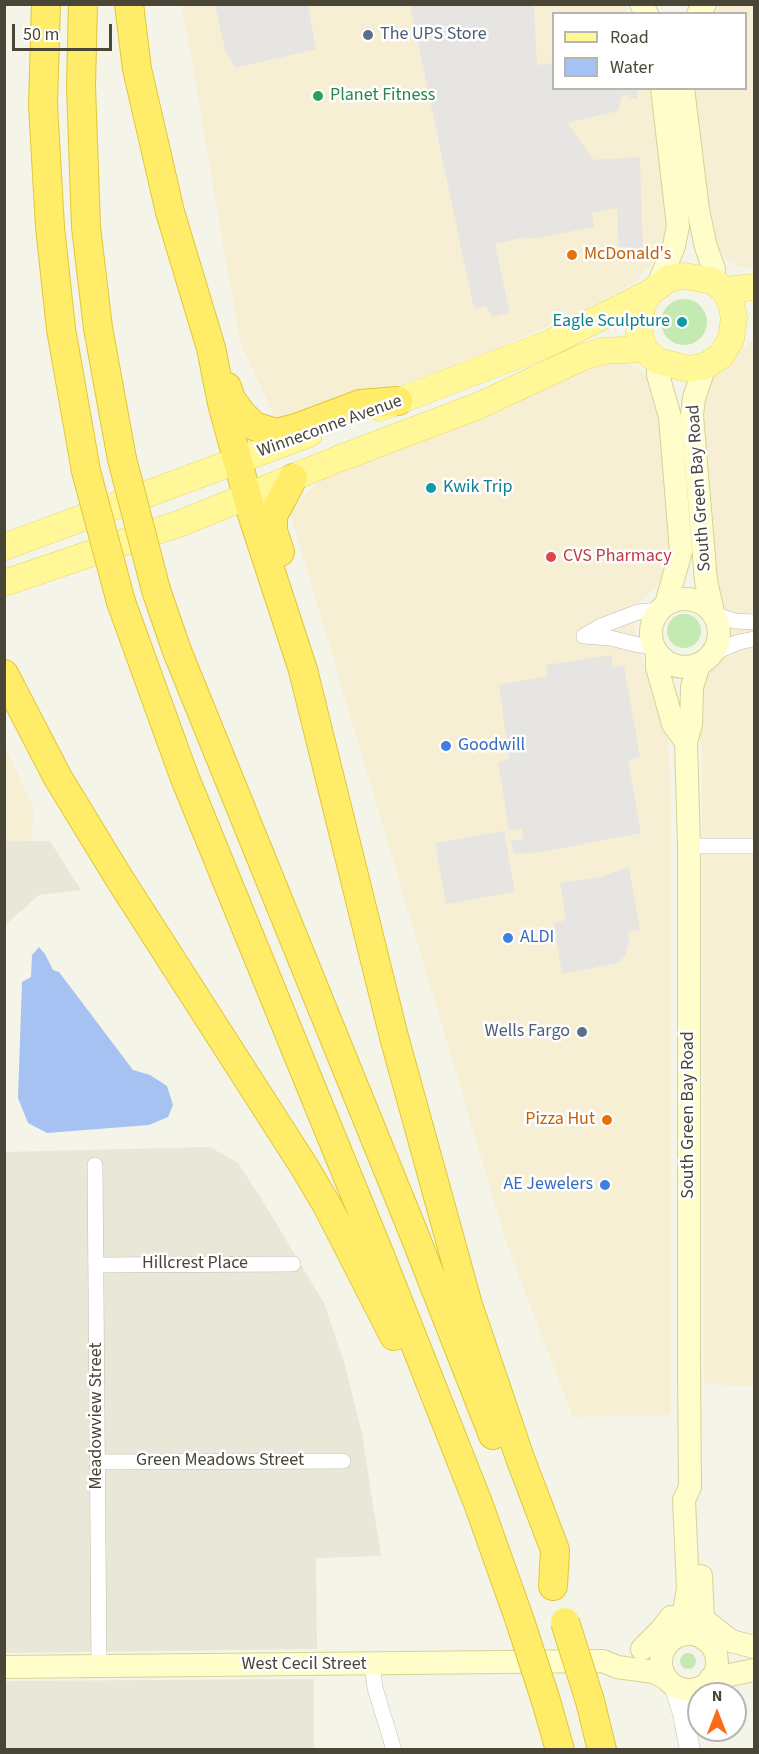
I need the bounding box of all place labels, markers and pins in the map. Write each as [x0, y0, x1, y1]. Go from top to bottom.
place label: The UPS Store [380, 24, 487, 46]
marker: The UPS Store [361, 28, 375, 42]
place label: Planet Fitness [330, 85, 435, 107]
marker: Planet Fitness [311, 89, 325, 103]
place label: McDonald's [584, 244, 671, 266]
marker: McDonald's [565, 248, 579, 262]
place label: Eagle Sculpture [553, 311, 670, 333]
marker: Eagle Sculpture [675, 315, 689, 329]
place label: Kwik Trip [443, 477, 512, 499]
marker: Kwik Trip [424, 481, 438, 495]
place label: CVS Pharmacy [563, 546, 672, 568]
marker: CVS Pharmacy [544, 550, 558, 564]
place label: Goodwill [458, 735, 525, 757]
marker: Goodwill [439, 739, 453, 753]
place label: ALDI [520, 927, 554, 949]
marker: ALDI [501, 931, 515, 945]
place label: Wells Fargo [485, 1021, 570, 1043]
marker: Wells Fargo [575, 1025, 589, 1039]
place label: Pizza Hut [525, 1109, 595, 1131]
marker: Pizza Hut [600, 1113, 614, 1127]
place label: AE Jewelers [503, 1174, 593, 1196]
marker: AE Jewelers [598, 1178, 612, 1192]

